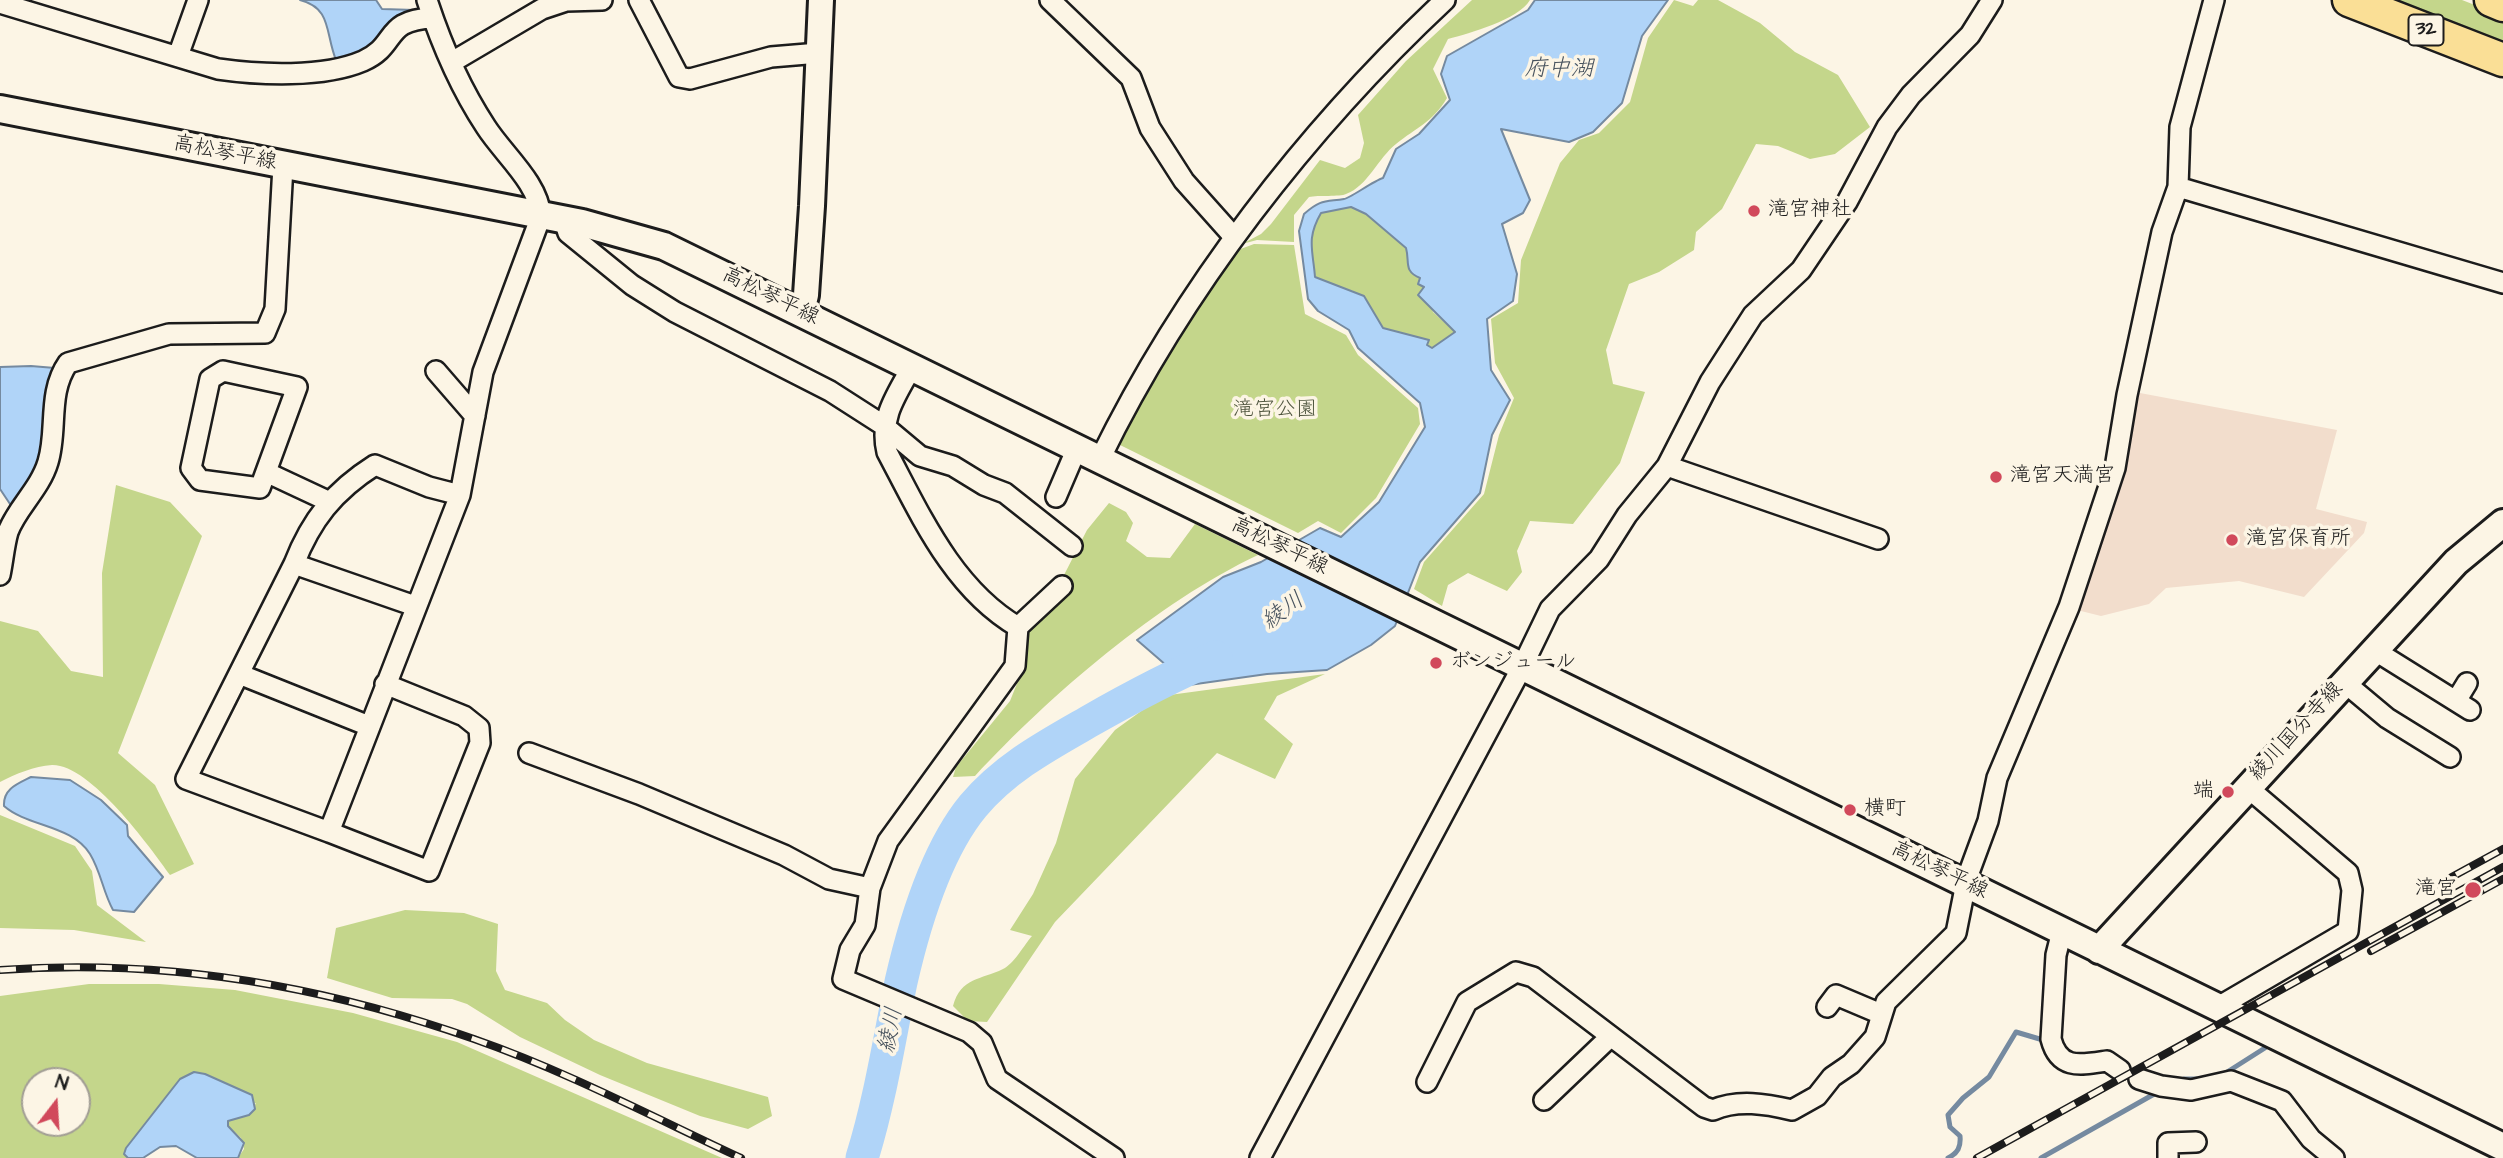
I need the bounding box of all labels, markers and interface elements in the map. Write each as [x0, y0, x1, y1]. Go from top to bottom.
road number: 32 [2408, 14, 2444, 46]
water label: 府中湖 [1525, 56, 1593, 84]
street label: 高松琴平線 [171, 132, 279, 176]
place label: 滝宮神社 [1768, 198, 1852, 224]
marker: 滝宮神社 [1746, 203, 1762, 219]
street label: 高松琴平線 [717, 263, 823, 331]
park label: 滝宮公園 [1233, 398, 1317, 424]
place label: 滝宮天満宮 [2010, 464, 2115, 490]
marker: 滝宮天満宮 [1988, 469, 2004, 485]
street label: 高松琴平線 [1226, 513, 1332, 581]
place label: 滝宮保育所 [2246, 527, 2351, 553]
marker: 滝宮保育所 [2224, 532, 2240, 548]
water label: 綾川 [1257, 587, 1311, 637]
place label: ボンジュール [1450, 650, 1576, 676]
marker: ボンジュール [1428, 655, 1444, 671]
street label: 綾川国分寺線 [2245, 677, 2349, 787]
place label: 端 [2193, 779, 2214, 805]
marker: 端 [2220, 784, 2236, 800]
place label: 横町 [1864, 797, 1906, 823]
marker: 横町 [1842, 802, 1858, 818]
street label: 高松琴平線 [1886, 837, 1992, 905]
place label: 滝宮 [2415, 877, 2457, 903]
marker: 滝宮 [2463, 880, 2483, 900]
water label: 綾川 [874, 1005, 910, 1055]
north arrow [21, 1067, 91, 1137]
text: N [52, 1069, 71, 1098]

